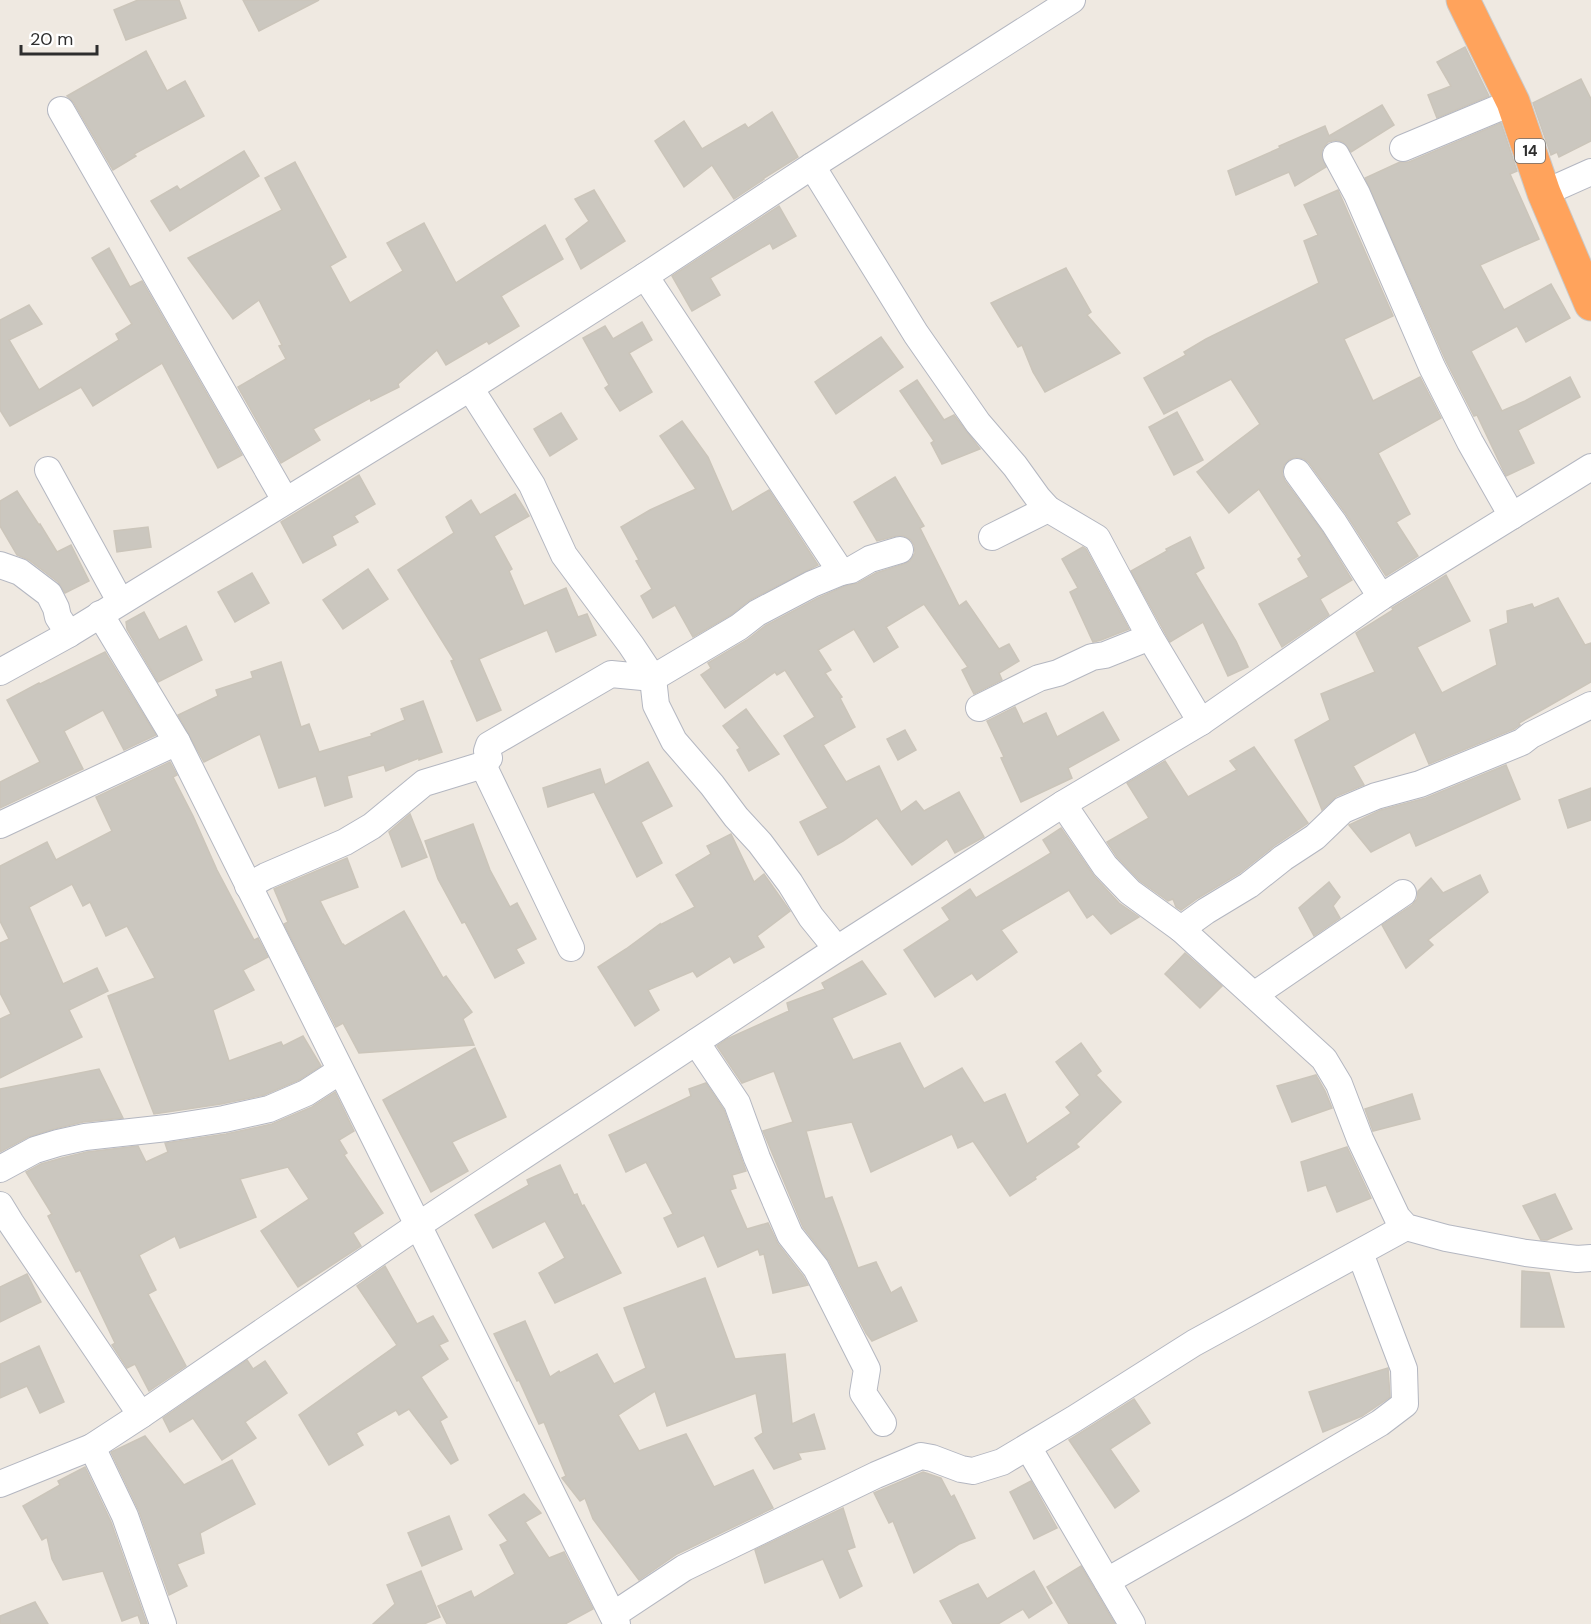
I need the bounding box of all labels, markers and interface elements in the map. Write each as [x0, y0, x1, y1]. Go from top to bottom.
scale bar [21, 18, 98, 56]
text: 20 m [30, 27, 73, 51]
road number: 14 [1515, 139, 1545, 163]

